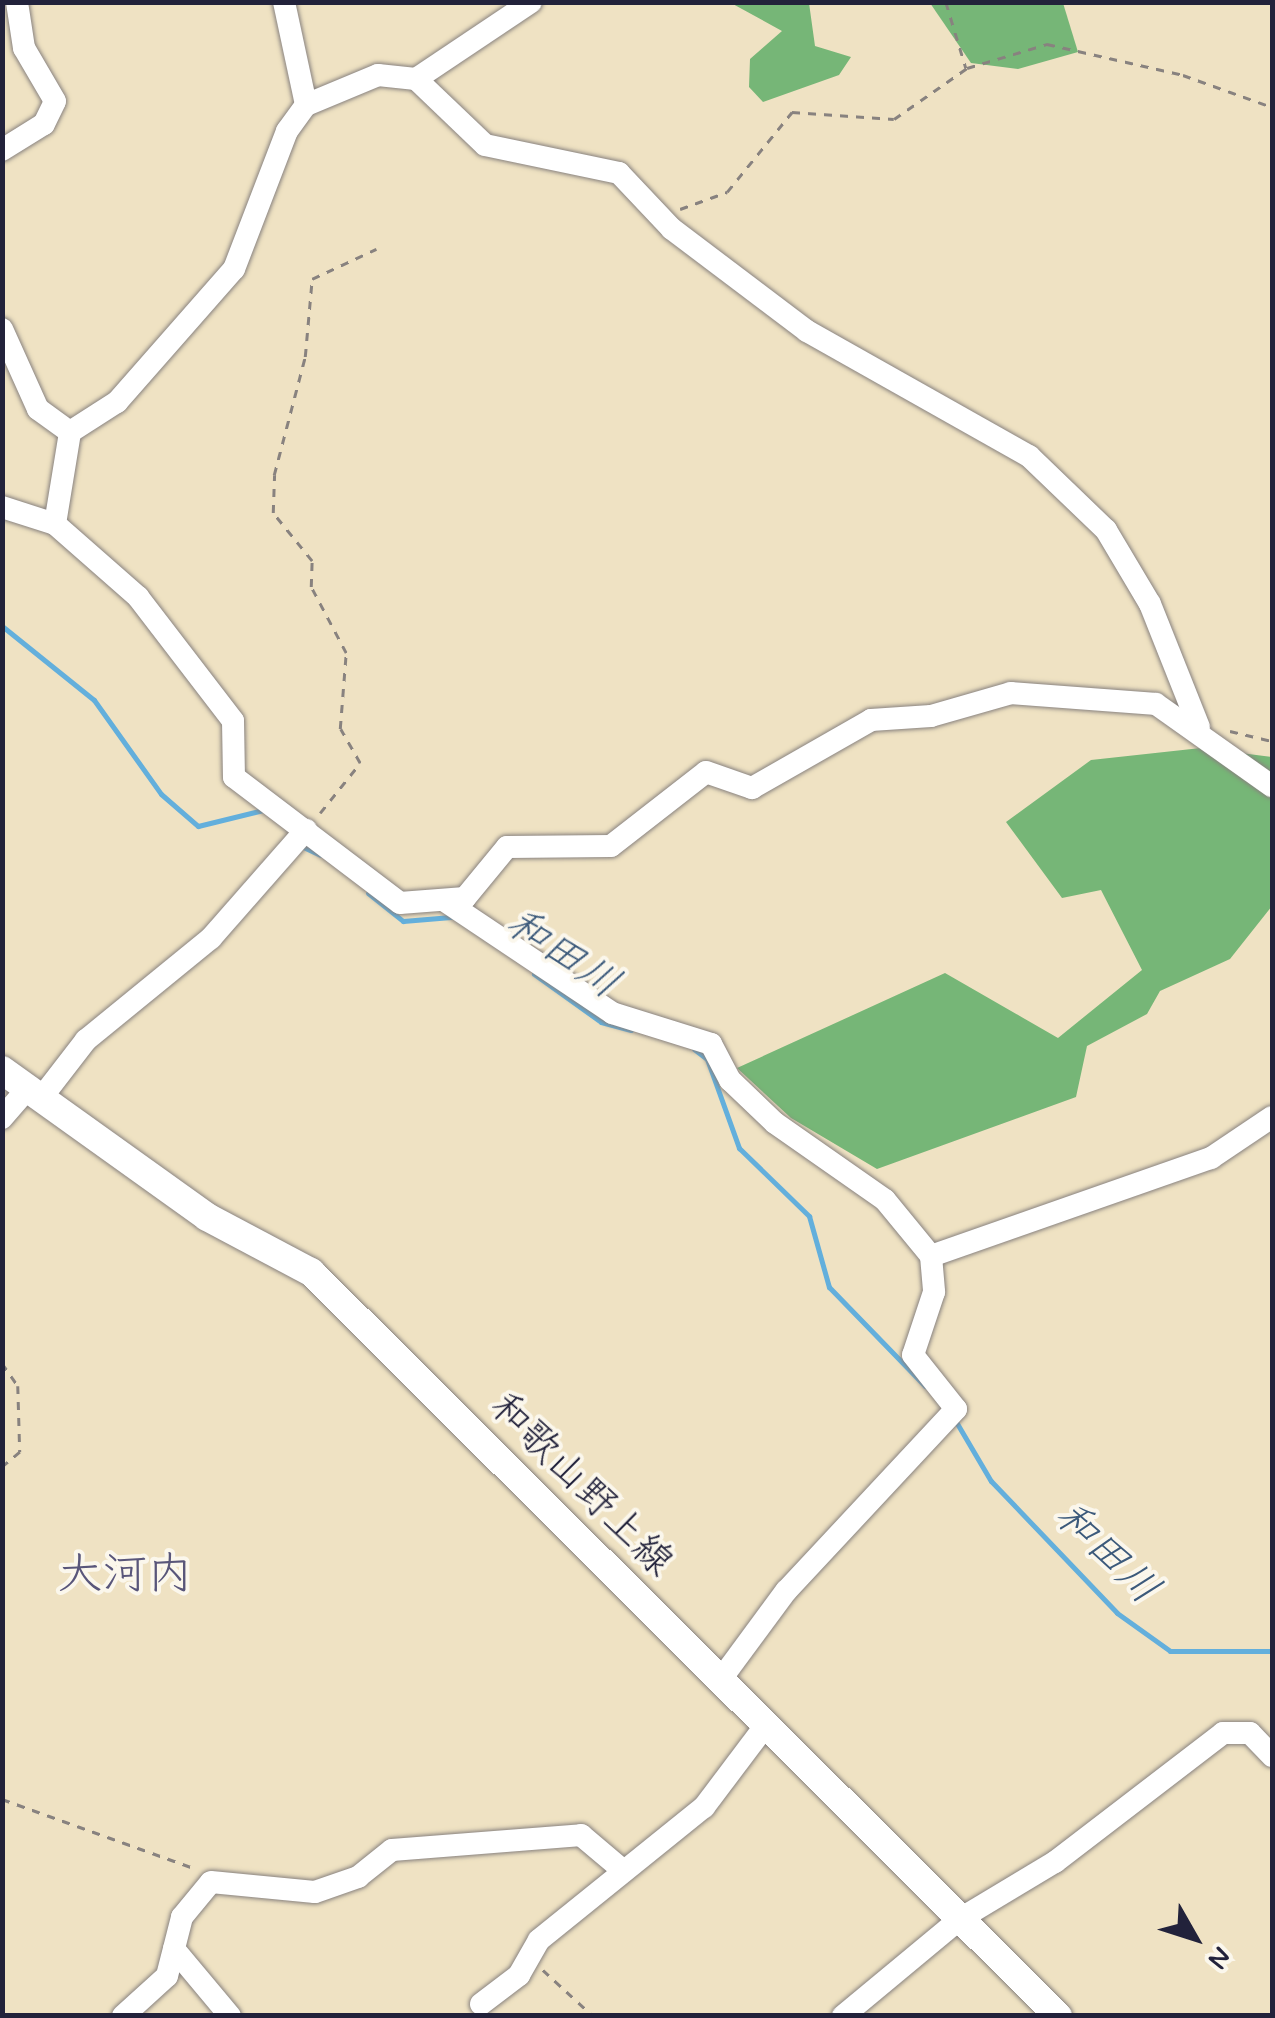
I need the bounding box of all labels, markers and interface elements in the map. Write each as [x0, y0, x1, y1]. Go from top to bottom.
water label: 和田川 [496, 899, 628, 1011]
street label: 和歌山野上線 [479, 1383, 683, 1587]
water label: 和田川 [1043, 1492, 1169, 1616]
district label: 大河内 [58, 1549, 192, 1603]
north arrow [1145, 1888, 1245, 1988]
text: N [1198, 1938, 1239, 1976]

